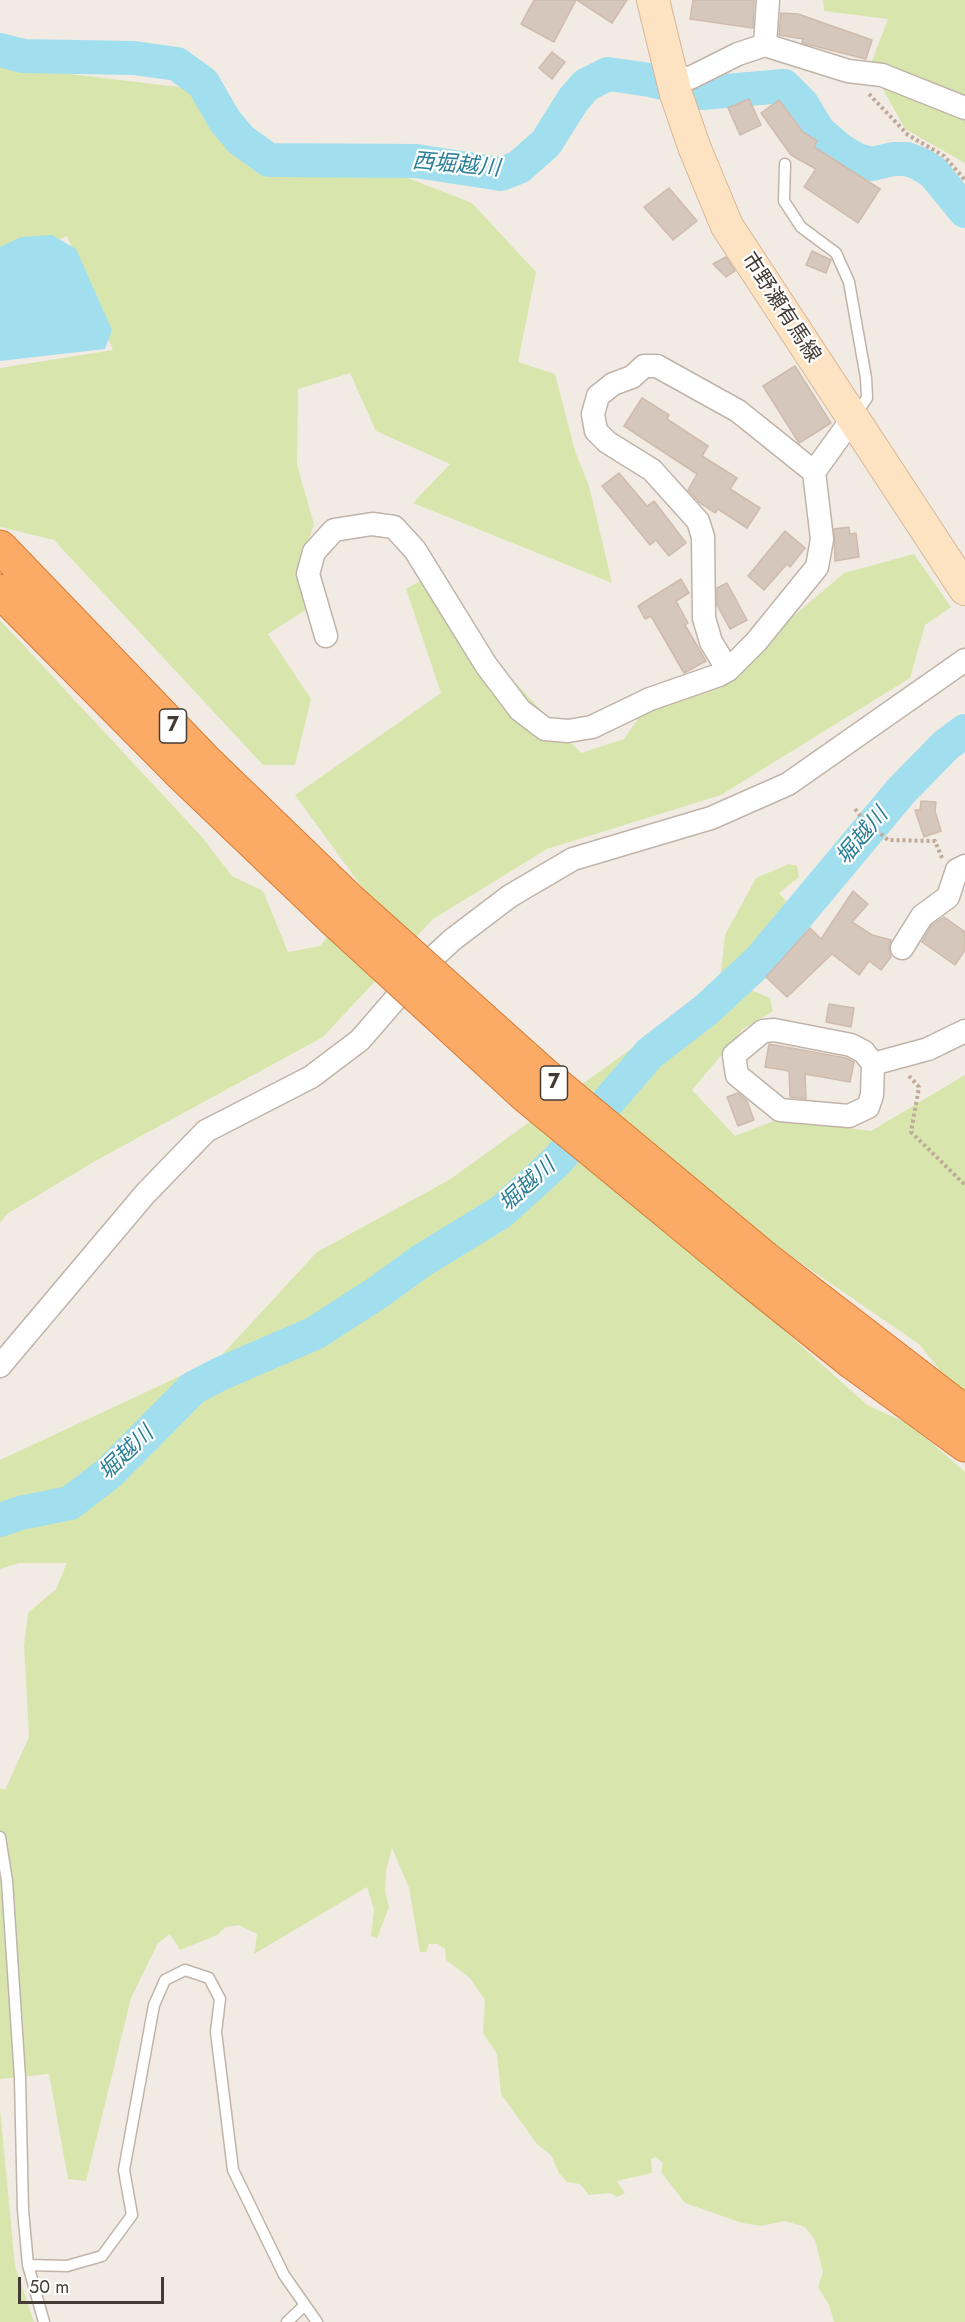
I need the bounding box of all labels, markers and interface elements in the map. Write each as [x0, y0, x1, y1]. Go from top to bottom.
water label: 西堀越川 [411, 149, 501, 183]
street label: 市野瀬有馬線 [735, 248, 825, 368]
road number: 7 [160, 709, 186, 743]
water label: 堀越川 [832, 803, 894, 871]
road number: 7 [540, 1066, 568, 1100]
water label: 堀越川 [495, 1154, 561, 1218]
water label: 堀越川 [94, 1422, 160, 1486]
scale bar [21, 2265, 166, 2303]
text: 50 m [29, 2274, 69, 2300]

